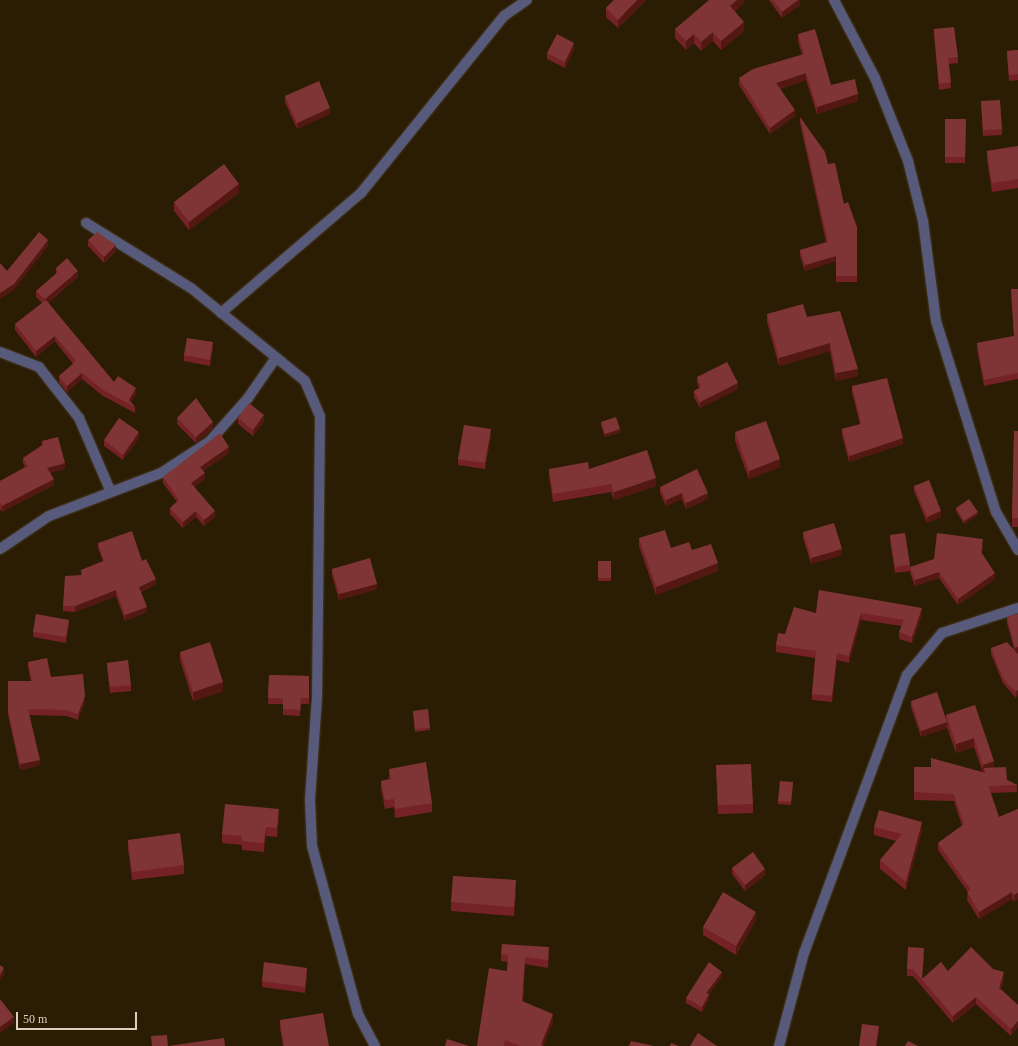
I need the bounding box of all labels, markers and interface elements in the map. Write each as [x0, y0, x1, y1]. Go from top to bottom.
scale bar [18, 1004, 139, 1030]
text: 50 m [23, 1012, 47, 1026]

